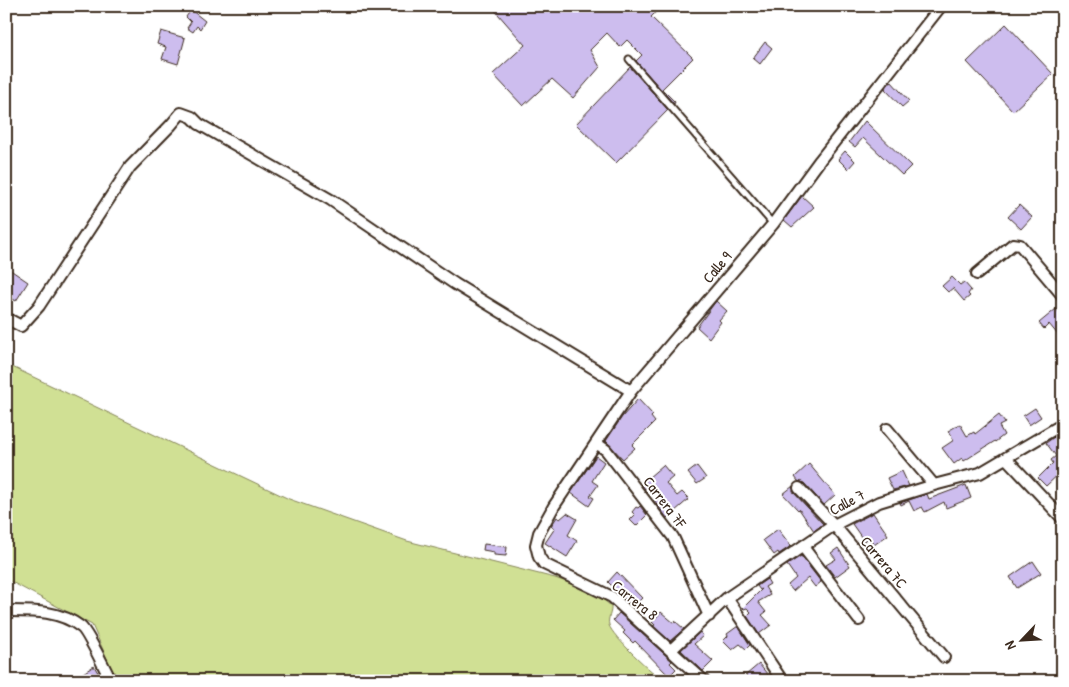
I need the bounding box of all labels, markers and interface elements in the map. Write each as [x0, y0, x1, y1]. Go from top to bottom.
street label: Calle 9 [698, 246, 737, 287]
street label: Carrera 7F [639, 472, 692, 532]
street label: Calle 7 [826, 484, 868, 520]
street label: Carrera 7C [856, 531, 912, 593]
street label: Carrera 8 [608, 575, 662, 625]
north arrow [996, 614, 1046, 664]
text: N [999, 638, 1020, 653]

